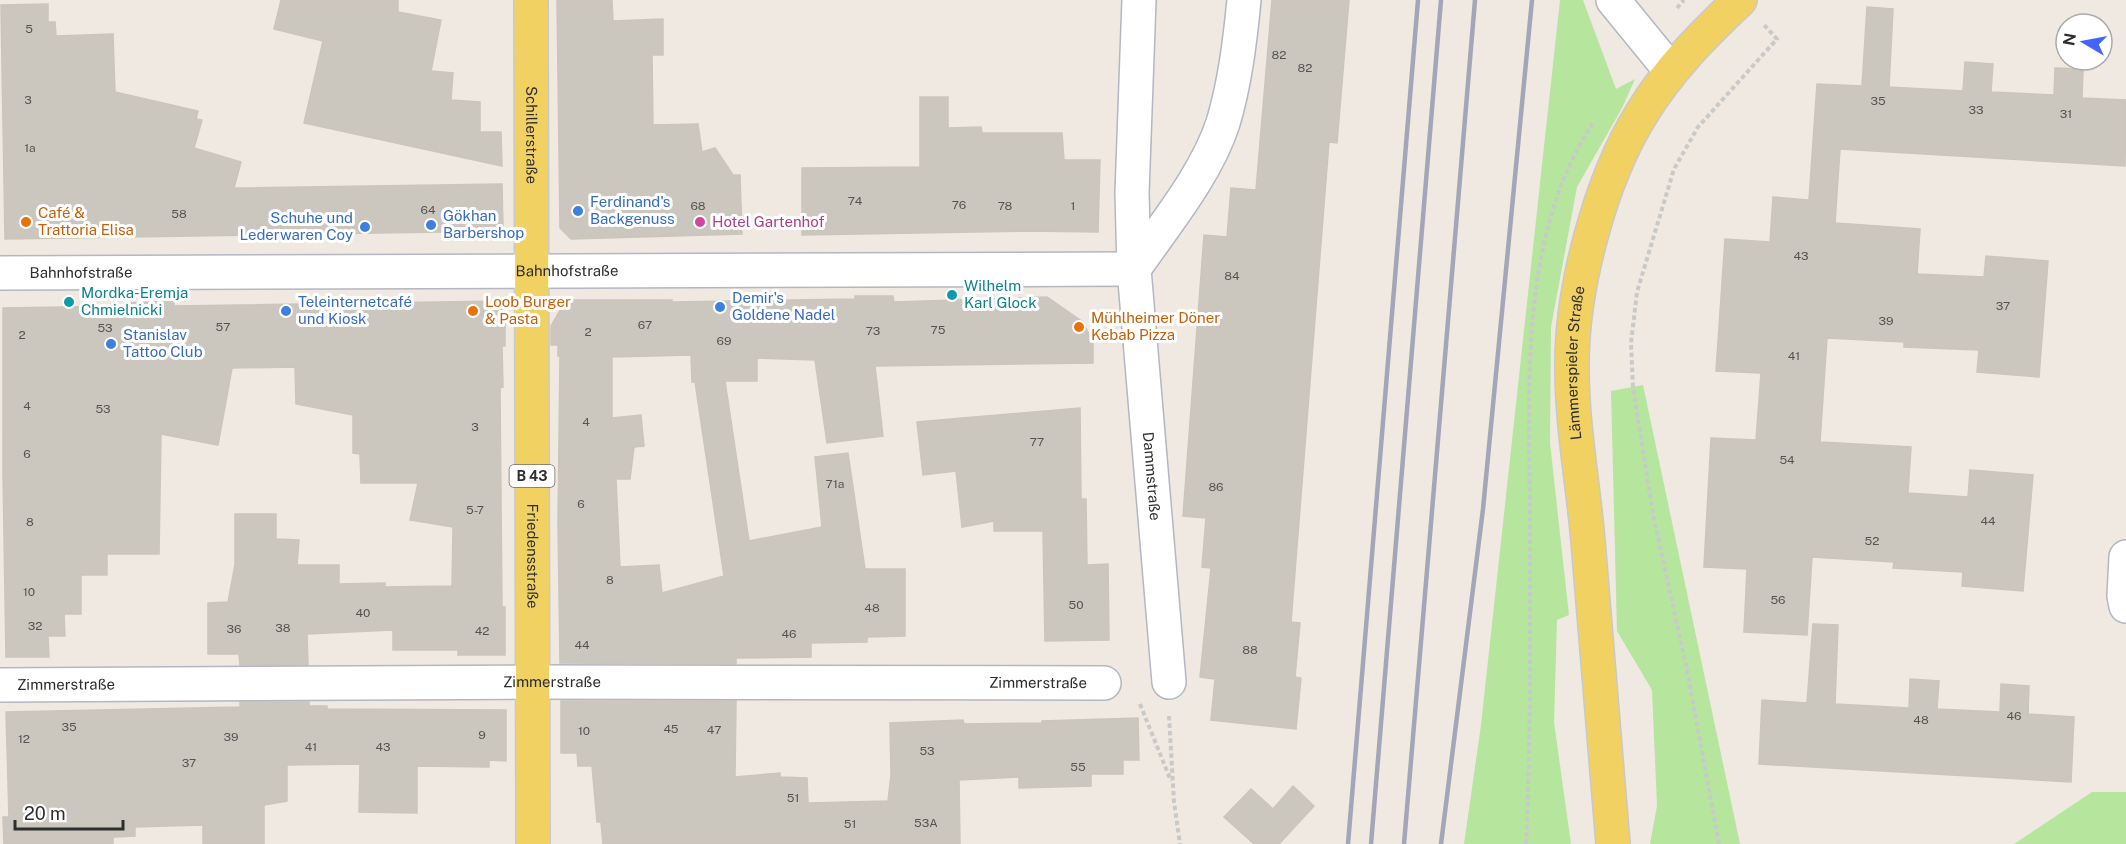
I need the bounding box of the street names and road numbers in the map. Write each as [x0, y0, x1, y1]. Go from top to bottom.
street label: Schillerstraße [523, 86, 540, 184]
street label: Bahnhofstraße [516, 262, 618, 279]
street label: Bahnhofstraße [30, 264, 132, 281]
street label: Lämmerspieler Straße [1563, 285, 1588, 441]
street label: Dammstraße [1140, 431, 1164, 521]
road number: B 43 [510, 465, 554, 487]
street label: Friedensstraße [524, 503, 541, 609]
street label: Zimmerstraße [503, 673, 601, 690]
street label: Zimmerstraße [989, 674, 1087, 691]
street label: Zimmerstraße [17, 675, 115, 693]

